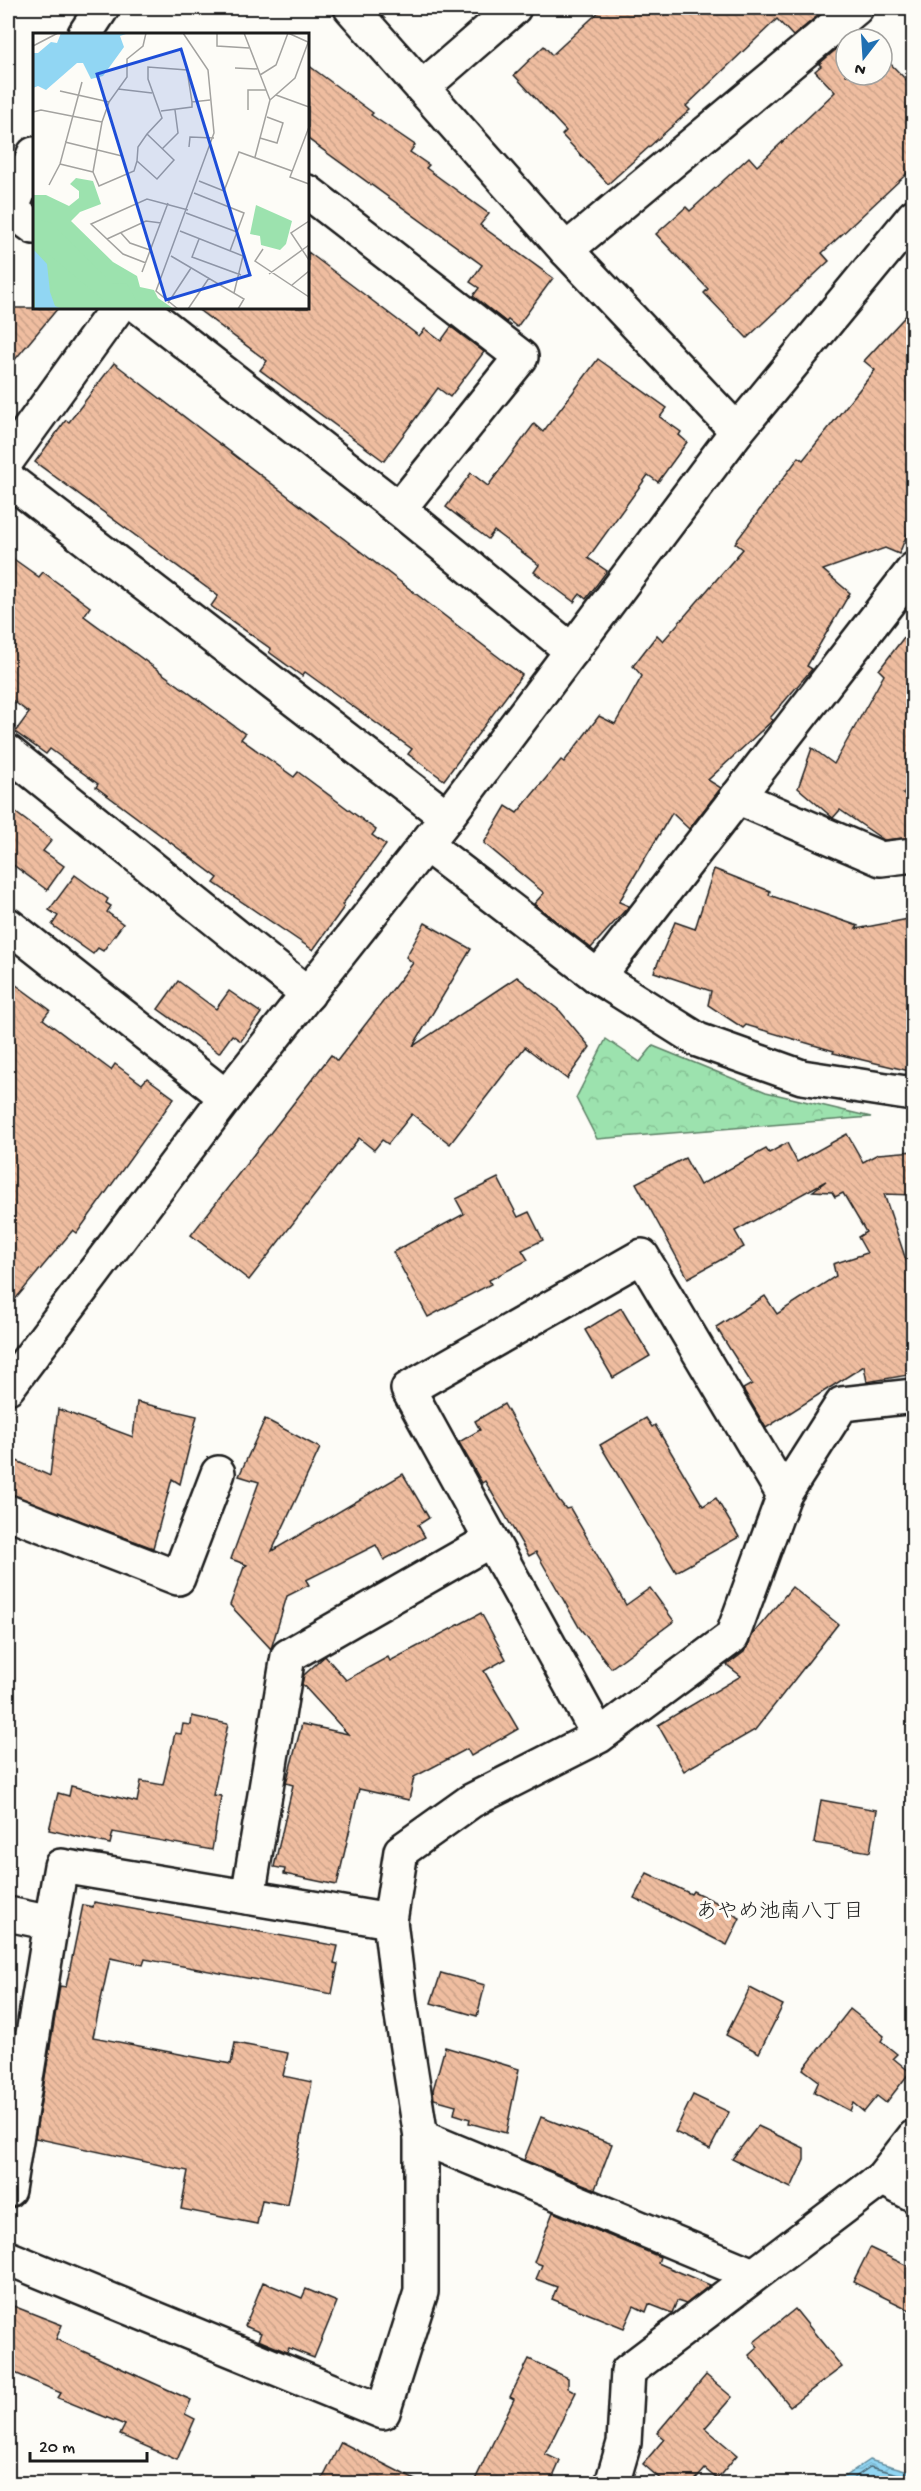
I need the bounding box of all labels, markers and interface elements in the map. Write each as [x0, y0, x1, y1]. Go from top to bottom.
north arrow [834, 27, 894, 87]
inset map [33, 33, 309, 309]
text: N [852, 57, 868, 79]
district label: あやめ池南八丁目 [696, 1899, 864, 1926]
scale bar [30, 2425, 147, 2463]
text: 20 m [39, 2438, 75, 2459]

